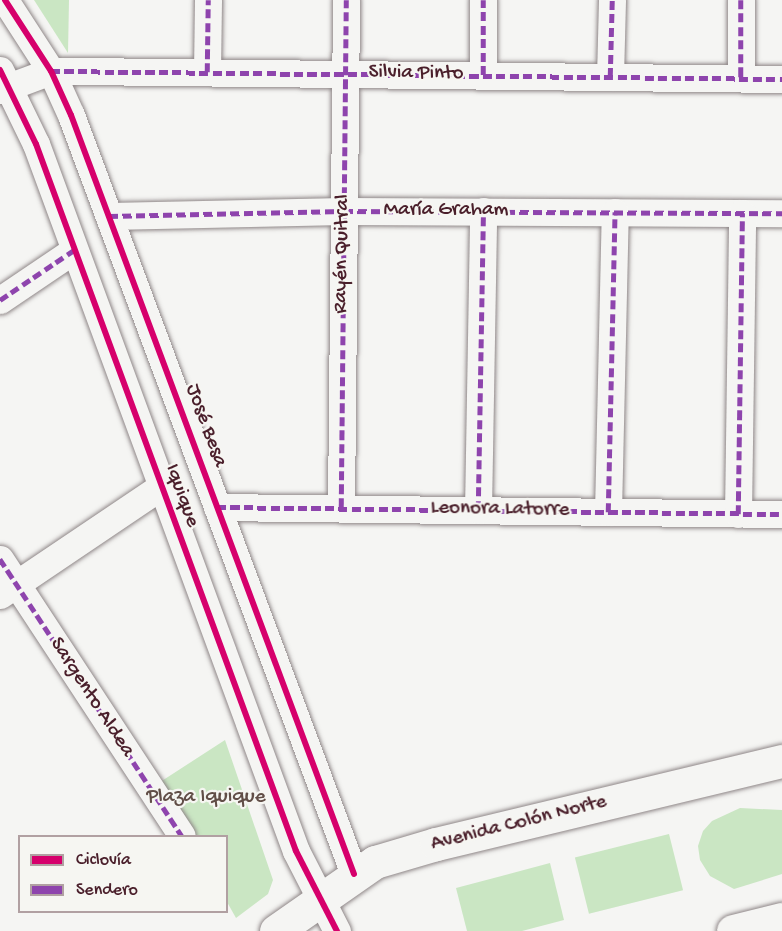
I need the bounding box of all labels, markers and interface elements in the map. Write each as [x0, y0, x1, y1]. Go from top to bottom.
street label: Silvia Pinto [368, 61, 464, 87]
street label: Rayén Quitral [329, 194, 357, 314]
street label: María Graham [383, 198, 509, 224]
street label: José Besa [178, 381, 232, 471]
street label: Iquique [158, 461, 204, 531]
street label: Leonora Latorre [430, 496, 570, 524]
street label: Sargento Aldea [43, 633, 139, 763]
park label: Plaza Iquique [146, 785, 266, 811]
street label: Avenida Colón Norte [429, 790, 609, 858]
legend [18, 835, 228, 913]
text: Ciclovía [76, 850, 131, 871]
text: Sendero [76, 880, 138, 901]

